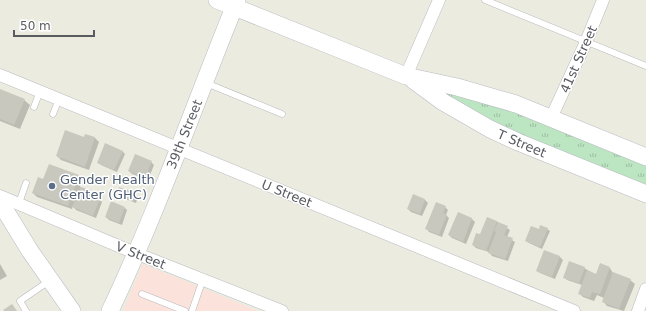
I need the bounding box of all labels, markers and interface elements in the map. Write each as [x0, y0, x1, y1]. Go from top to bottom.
scale bar [14, 12, 94, 38]
text: 50 m [20, 19, 51, 33]
street label: 41st Street [557, 23, 600, 95]
street label: 39th Street [164, 97, 205, 171]
street label: T Street [494, 126, 548, 160]
place label: Gender Health Center (GHC) [60, 172, 155, 202]
street label: U Street [259, 177, 314, 210]
marker: Gender Health Center (GHC) [47, 181, 57, 191]
street label: V Street [114, 239, 168, 272]

